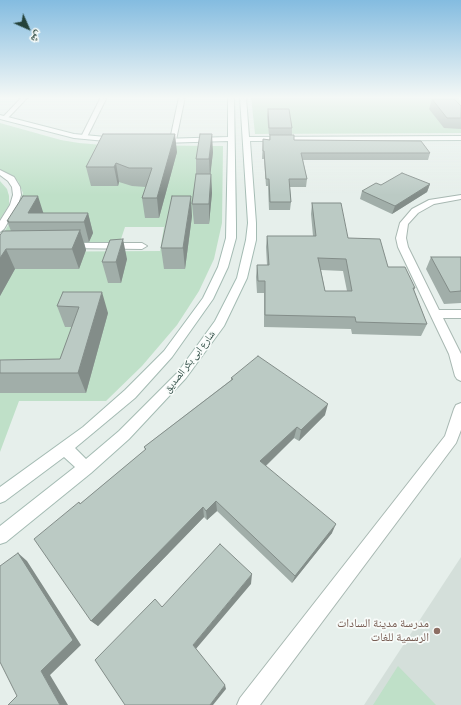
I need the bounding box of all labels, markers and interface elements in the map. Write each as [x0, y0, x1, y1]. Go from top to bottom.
north arrow [8, 8, 48, 48]
text: ش [28, 28, 46, 46]
street label: شارع ابى بكر الصديق [162, 328, 218, 396]
place label: مدرسة مدينة السادات الرسمية للغات [337, 617, 429, 645]
marker: مدرسة مدينة السادات الرسمية للغات [432, 626, 442, 636]

